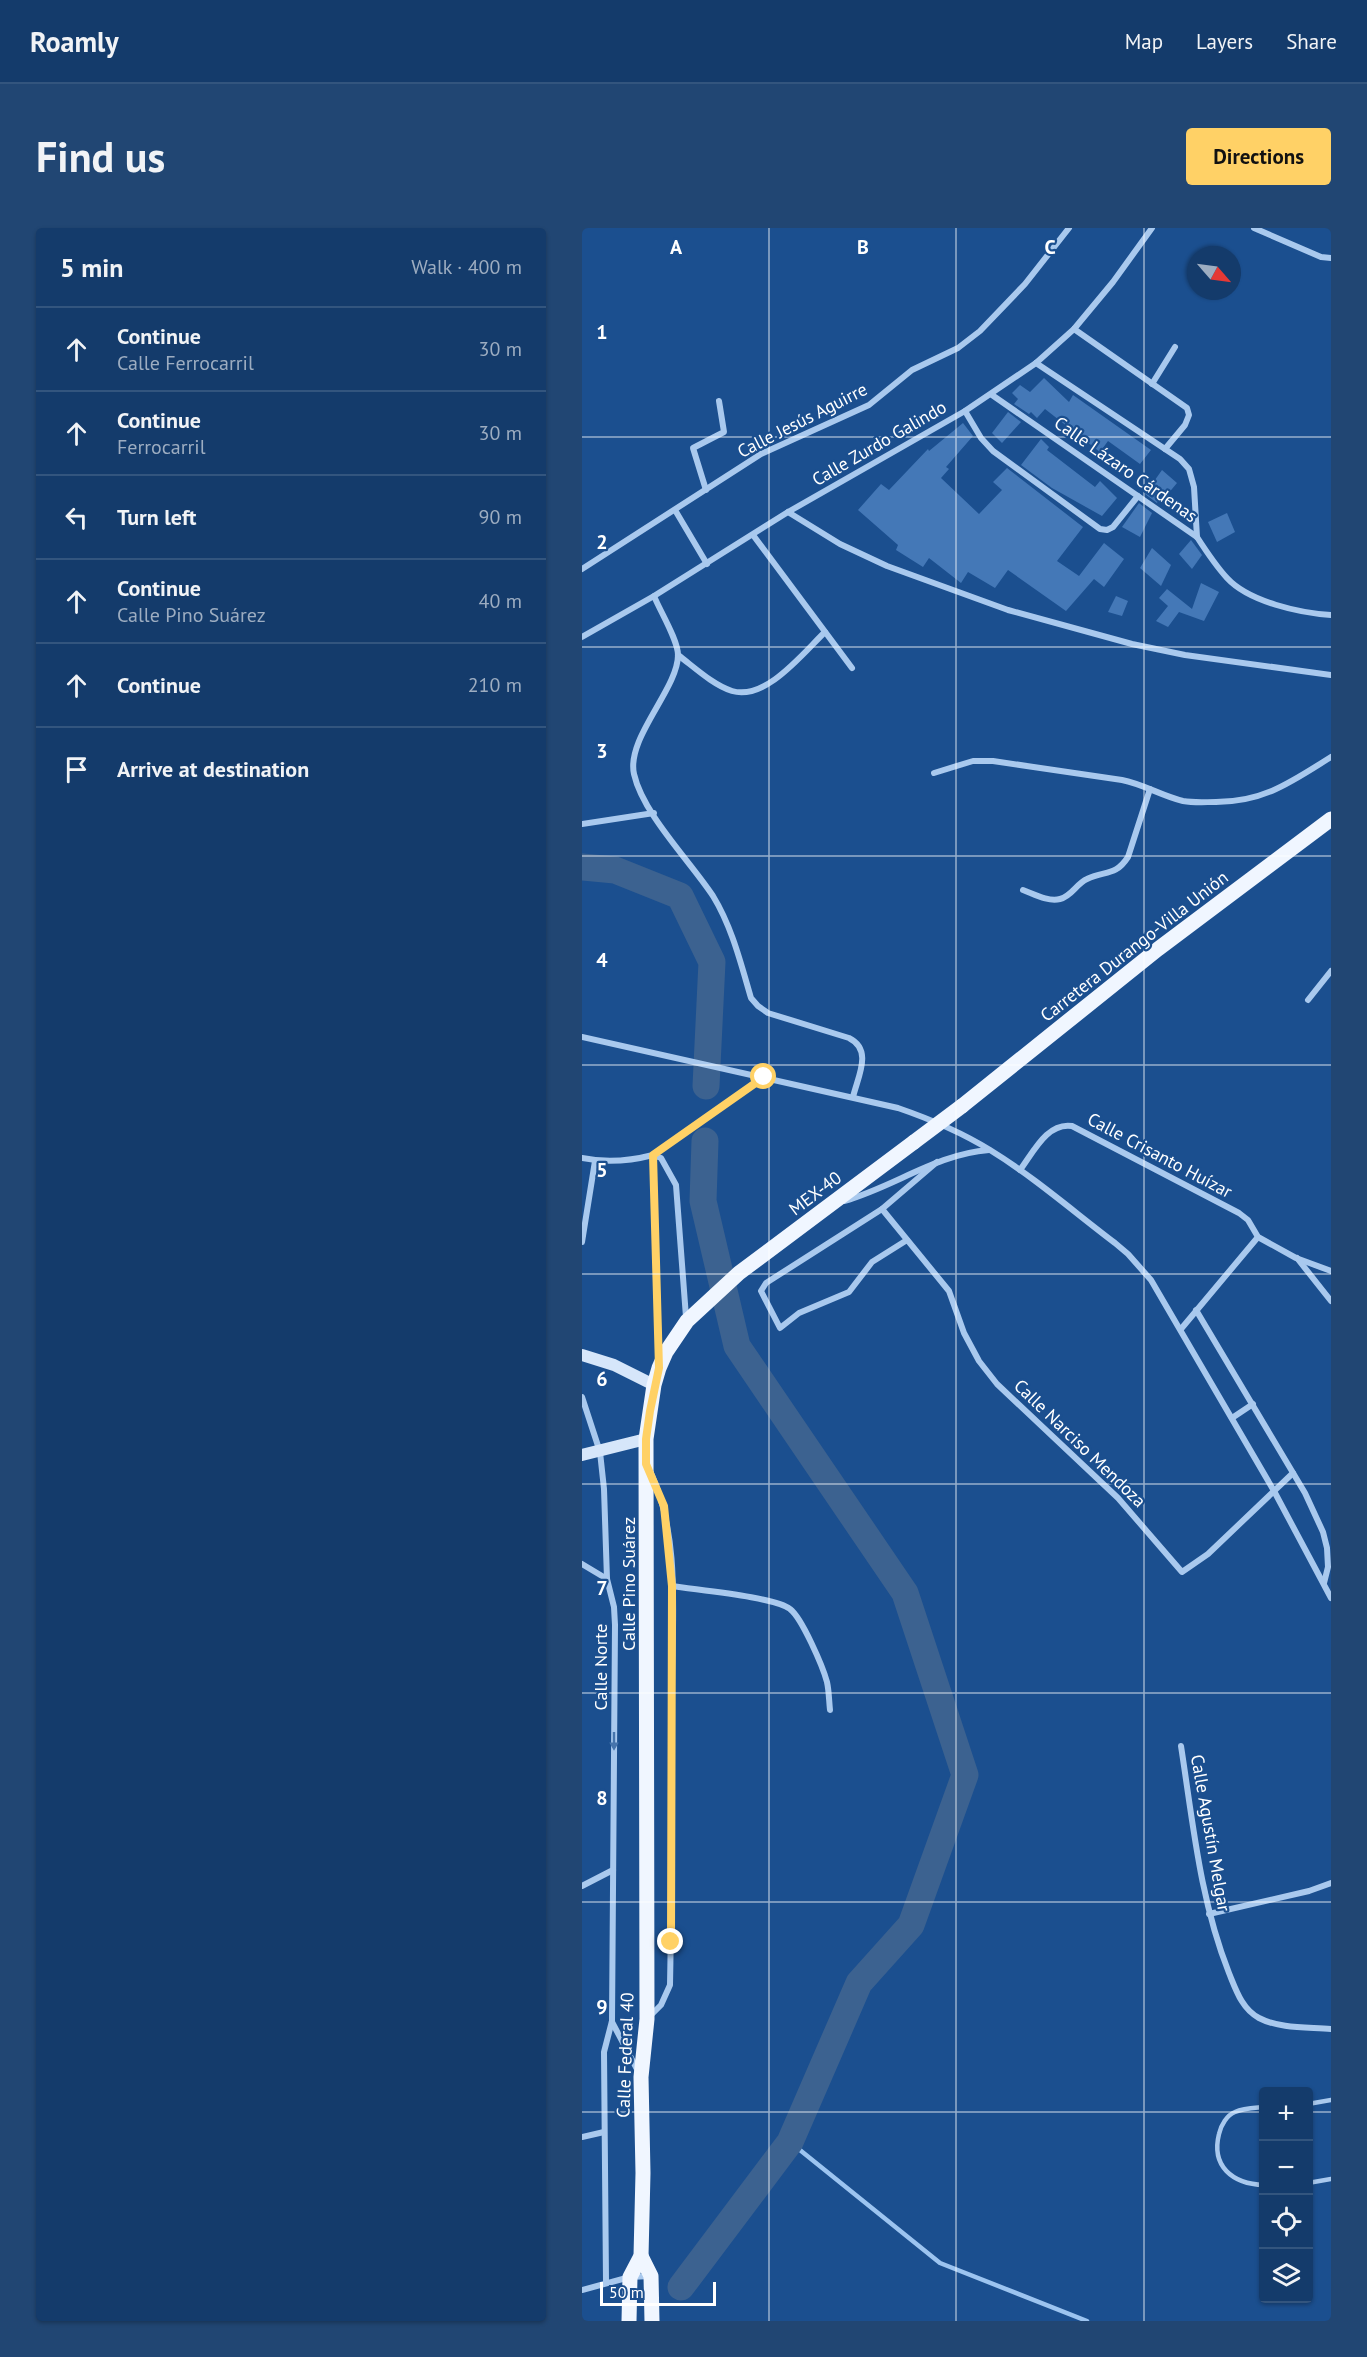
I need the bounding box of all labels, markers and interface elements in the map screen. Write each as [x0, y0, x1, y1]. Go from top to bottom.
text: Roamly [30, 23, 119, 60]
text: Map [1125, 28, 1163, 55]
text: Layers [1196, 28, 1253, 55]
text: Share [1286, 28, 1337, 55]
button: Directions [1186, 128, 1331, 185]
text: Find us [36, 129, 165, 184]
text: A [670, 234, 683, 260]
text: B [857, 234, 869, 260]
text: C [1044, 234, 1056, 260]
north arrow [1187, 246, 1241, 300]
text: 5 min [60, 251, 123, 284]
text: Walk · 400 m [411, 254, 522, 280]
text: 1 [596, 319, 608, 345]
text: Continue [117, 322, 201, 350]
icon: ahead [60, 333, 93, 366]
text: 30 m [479, 336, 522, 362]
text: Calle Ferrocarril [117, 350, 254, 376]
street label: Calle Jesús Aguirre [733, 377, 871, 463]
street label: Calle Zurdo Galindo [808, 395, 950, 491]
text: Continue [117, 406, 201, 434]
street label: Calle Lázaro Cárdenas [1050, 411, 1202, 527]
icon: ahead [60, 417, 93, 450]
text: 30 m [479, 420, 522, 446]
text: Ferrocarril [117, 434, 206, 460]
icon: left [60, 501, 93, 534]
text: Turn left [117, 503, 197, 531]
text: 90 m [479, 504, 522, 530]
text: 2 [596, 529, 608, 555]
text: Continue [117, 574, 201, 602]
icon: ahead [60, 585, 93, 618]
text: 40 m [479, 588, 522, 614]
text: Calle Pino Suárez [117, 602, 266, 628]
icon: ahead [60, 669, 93, 702]
text: Continue [117, 671, 201, 699]
text: 210 m [468, 672, 522, 698]
text: 3 [596, 738, 608, 764]
icon: arrive [60, 753, 93, 786]
text: Arrive at destination [117, 755, 309, 783]
street label: Carretera Durango-Villa Unión [1035, 866, 1233, 1026]
text: 4 [596, 947, 608, 973]
route start [750, 1063, 776, 1089]
street label: Calle Crisanto Huízar [1084, 1107, 1236, 1203]
text: 5 [596, 1157, 608, 1183]
street label: MEX-40 [784, 1166, 846, 1220]
text: 6 [596, 1366, 608, 1392]
street label: Calle Narciso Mendoza [1009, 1374, 1151, 1512]
street label: Calle Pino Suárez [617, 1517, 640, 1651]
text: 7 [596, 1575, 608, 1601]
street label: Calle Norte [589, 1624, 612, 1710]
one-way arrow [610, 1732, 619, 1751]
street label: Calle Agustín Melgar [1186, 1753, 1236, 1913]
text: 8 [596, 1785, 608, 1811]
route end [657, 1928, 683, 1954]
street label: Calle Federal 40 [611, 1992, 639, 2118]
text: 9 [596, 1994, 608, 2020]
map controls [1259, 2087, 1313, 2303]
button: + [1259, 2087, 1313, 2141]
button: − [1259, 2141, 1313, 2195]
button: locate [1259, 2195, 1313, 2249]
button: layers [1259, 2249, 1313, 2303]
scale bar [600, 2279, 716, 2306]
text: 50 m [609, 2282, 644, 2302]

